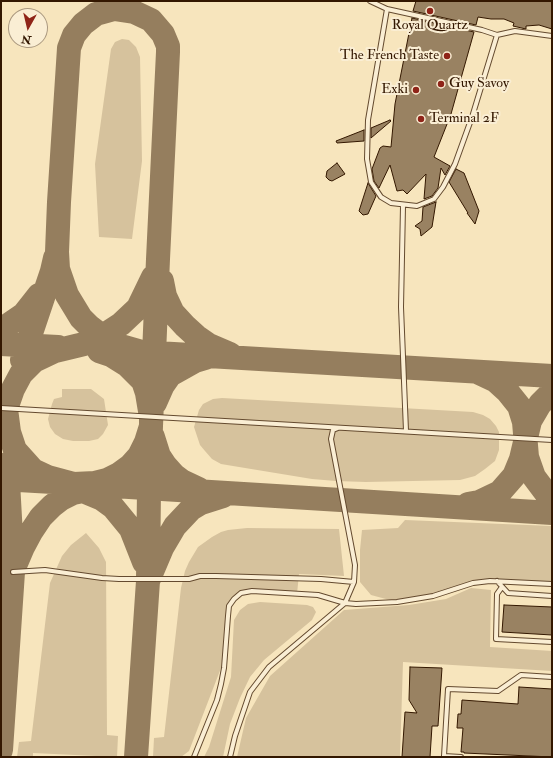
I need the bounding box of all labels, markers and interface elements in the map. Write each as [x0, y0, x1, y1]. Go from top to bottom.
marker: Royal Quartz [425, 6, 435, 16]
north arrow [8, 8, 48, 48]
place label: Royal Quartz [392, 18, 468, 34]
text: N [21, 32, 32, 47]
place label: The French Taste [340, 48, 439, 64]
marker: The French Taste [442, 51, 452, 61]
place label: Guy Savoy [449, 76, 509, 92]
marker: Guy Savoy [436, 79, 446, 89]
place label: Exki [381, 82, 408, 98]
marker: Exki [411, 85, 421, 95]
place label: Terminal 2F [429, 111, 499, 127]
marker: Terminal 2F [416, 114, 426, 124]

